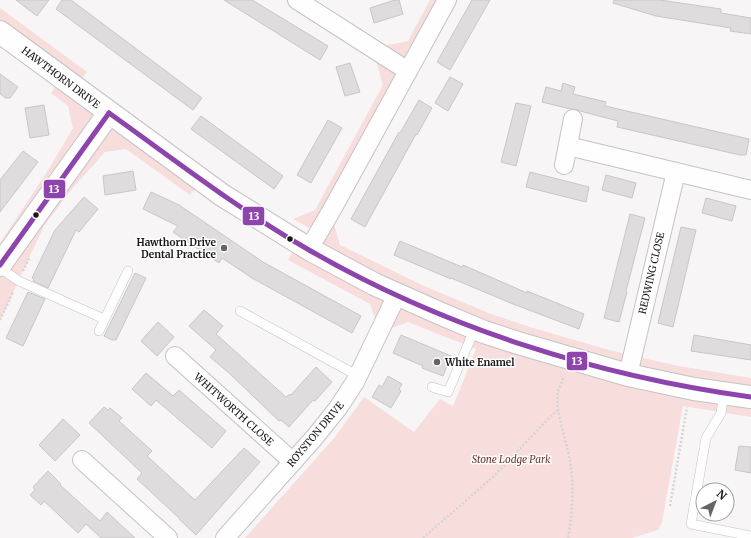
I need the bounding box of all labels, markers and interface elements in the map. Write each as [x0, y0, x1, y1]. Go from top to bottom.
street label: HAWTHORN DRIVE [19, 44, 103, 112]
line badge: 13 [43, 179, 66, 199]
text: 13 [48, 182, 60, 196]
line badge: 13 [242, 206, 265, 226]
text: 13 [248, 209, 260, 223]
unlabelled marker [31, 210, 41, 220]
street label: REDWING CLOSE [636, 230, 667, 316]
unlabelled marker [285, 234, 295, 244]
place label: Hawthorn Drive Dental Practice [136, 236, 217, 261]
marker: Hawthorn Drive Dental Practice [219, 243, 229, 253]
line badge: 13 [566, 351, 588, 371]
text: 13 [571, 354, 583, 368]
place label: White Enamel [444, 356, 515, 369]
marker: White Enamel [432, 357, 442, 367]
street label: WHITWORTH CLOSE [191, 370, 277, 449]
street label: ROYSTON DRIVE [284, 398, 347, 470]
park label: Stone Lodge Park [472, 453, 551, 466]
north arrow [695, 482, 735, 522]
text: N [714, 486, 730, 503]

